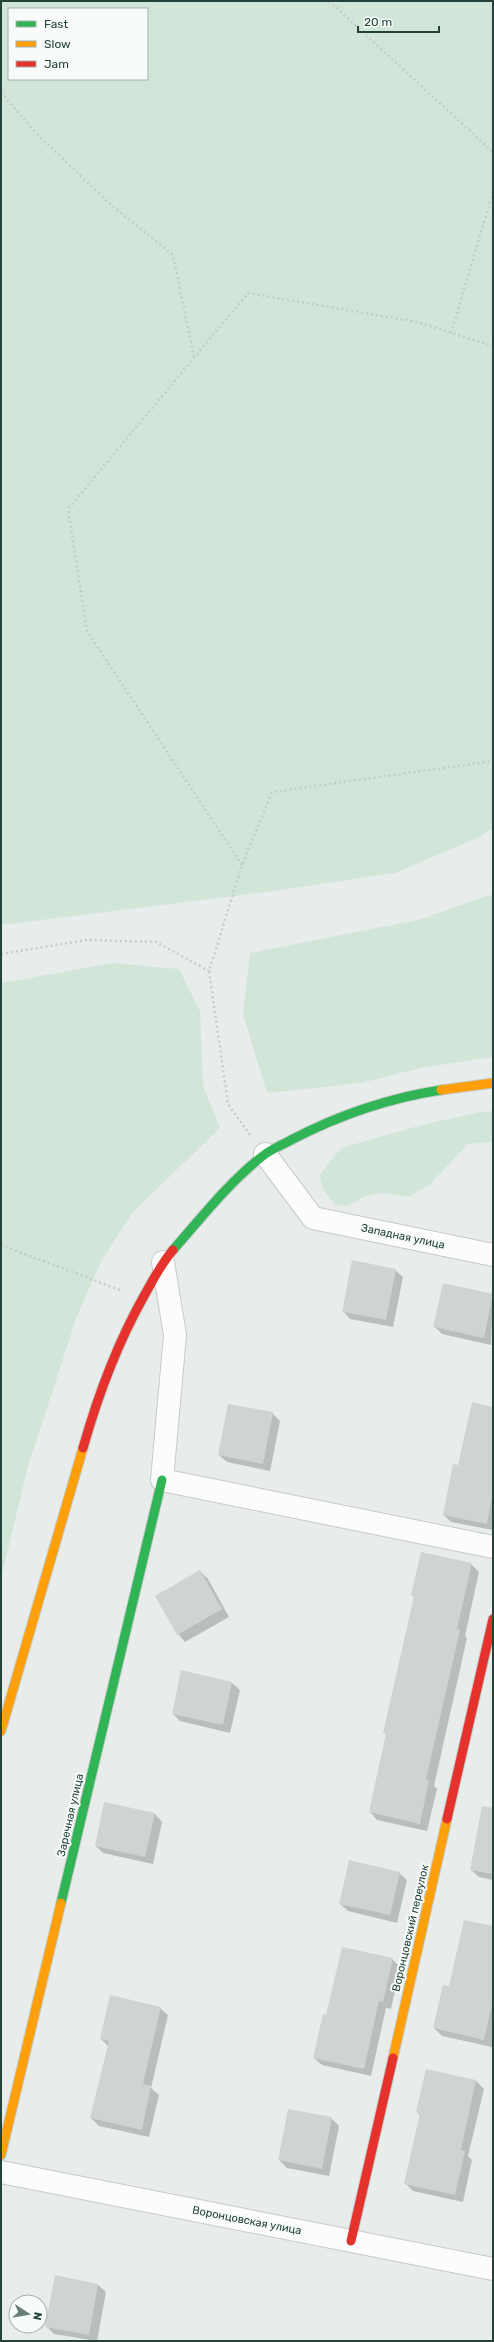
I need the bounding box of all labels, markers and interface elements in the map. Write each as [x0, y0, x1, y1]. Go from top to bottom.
legend [8, 8, 148, 80]
scale bar [358, 8, 439, 34]
text: 20 m [364, 15, 392, 29]
text: Fast [44, 17, 68, 31]
text: Slow [44, 37, 71, 51]
text: Jam [44, 57, 69, 71]
street label: Западная улица [360, 1221, 446, 1252]
street label: Заречная улица [55, 1772, 86, 1858]
street label: Воронцовский переулок [390, 1863, 431, 1993]
street label: Воронцовская улица [191, 2204, 303, 2237]
north arrow [8, 2294, 48, 2334]
text: N [30, 2311, 44, 2321]

